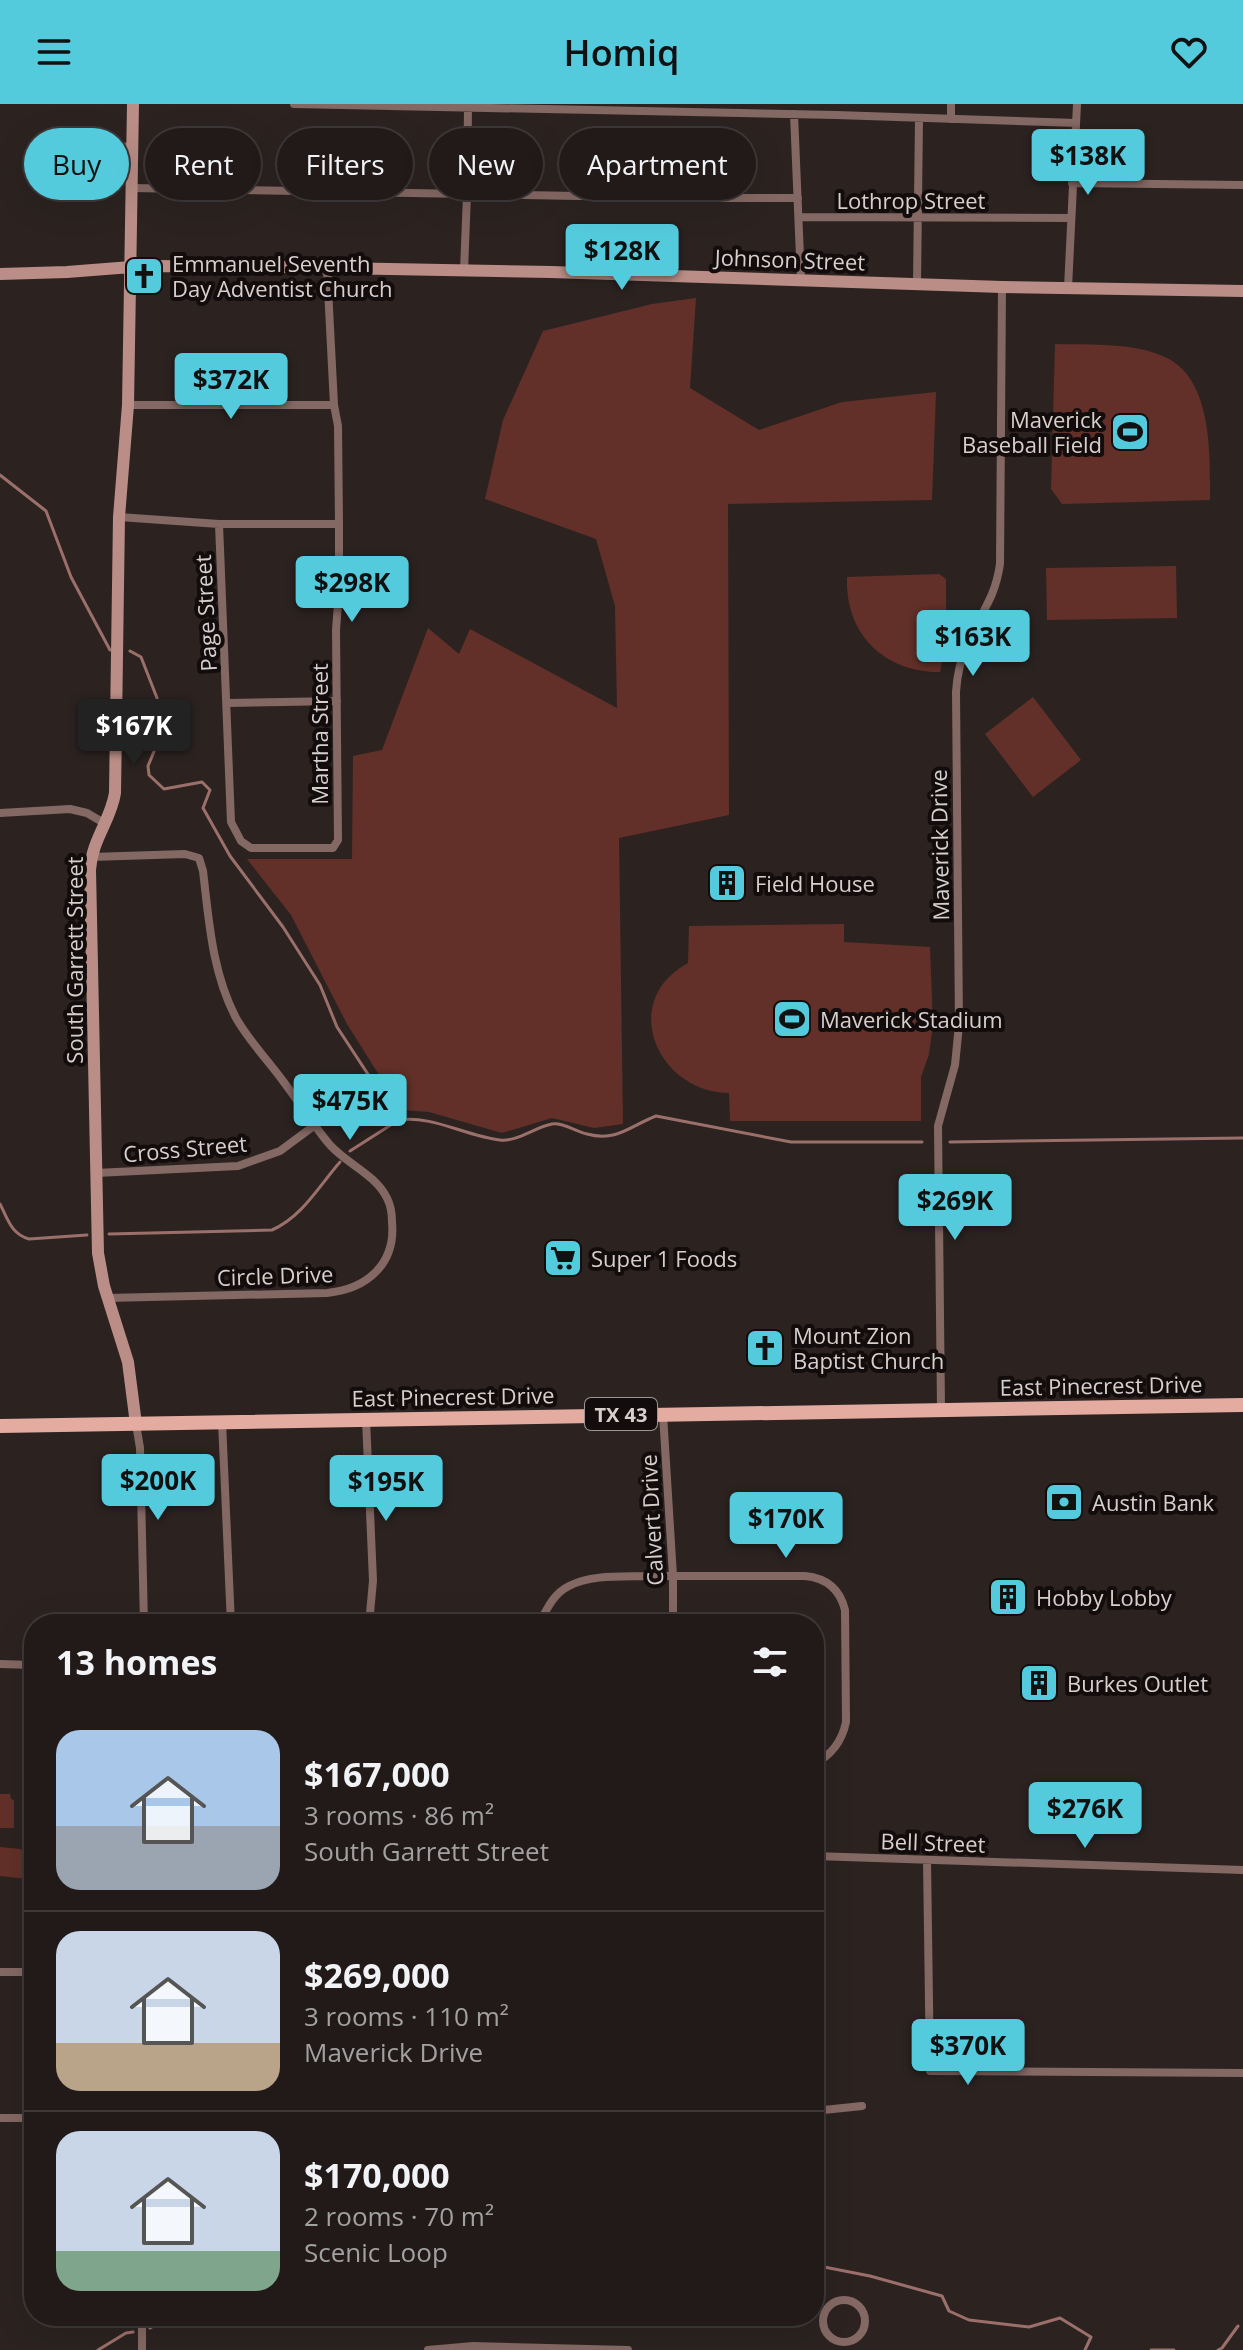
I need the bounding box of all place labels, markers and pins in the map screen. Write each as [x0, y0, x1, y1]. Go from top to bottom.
pin: $138K [1032, 129, 1144, 197]
pin: $128K [566, 224, 678, 292]
place label: Emmanuel Seventh Day Adventist Church [172, 248, 392, 303]
church icon: Emmanuel Seventh Day Adventist Church [123, 255, 165, 297]
pin: $372K [175, 353, 287, 421]
place label: Maverick Baseball Field [962, 404, 1102, 459]
sports icon: Maverick Baseball Field [1109, 411, 1151, 453]
pin: $298K [296, 556, 408, 624]
pin: $163K [917, 610, 1029, 678]
pin: $167K [78, 699, 190, 767]
building icon: Field House [706, 862, 748, 904]
place label: Field House [755, 868, 875, 898]
sports icon: Maverick Stadium [771, 998, 813, 1040]
place label: Maverick Stadium [820, 1004, 1003, 1034]
pin: $475K [294, 1074, 406, 1142]
pin: $269K [899, 1174, 1011, 1242]
supermarket icon: Super 1 Foods [542, 1237, 584, 1279]
place label: Super 1 Foods [591, 1243, 737, 1273]
place label: Mount Zion Baptist Church [793, 1320, 944, 1375]
church icon: Mount Zion Baptist Church [744, 1327, 786, 1369]
pin: $200K [102, 1454, 214, 1522]
pin: $195K [330, 1455, 442, 1523]
bank icon: Austin Bank [1043, 1481, 1085, 1523]
place label: Austin Bank [1092, 1487, 1214, 1517]
pin: $170K [730, 1492, 842, 1560]
building icon: Hobby Lobby [987, 1576, 1029, 1618]
place label: Hobby Lobby [1036, 1582, 1173, 1612]
building icon: Burkes Outlet [1018, 1662, 1060, 1704]
place label: Burkes Outlet [1067, 1668, 1208, 1698]
pin: $276K [1029, 1782, 1141, 1850]
pin: $370K [912, 2019, 1024, 2087]

